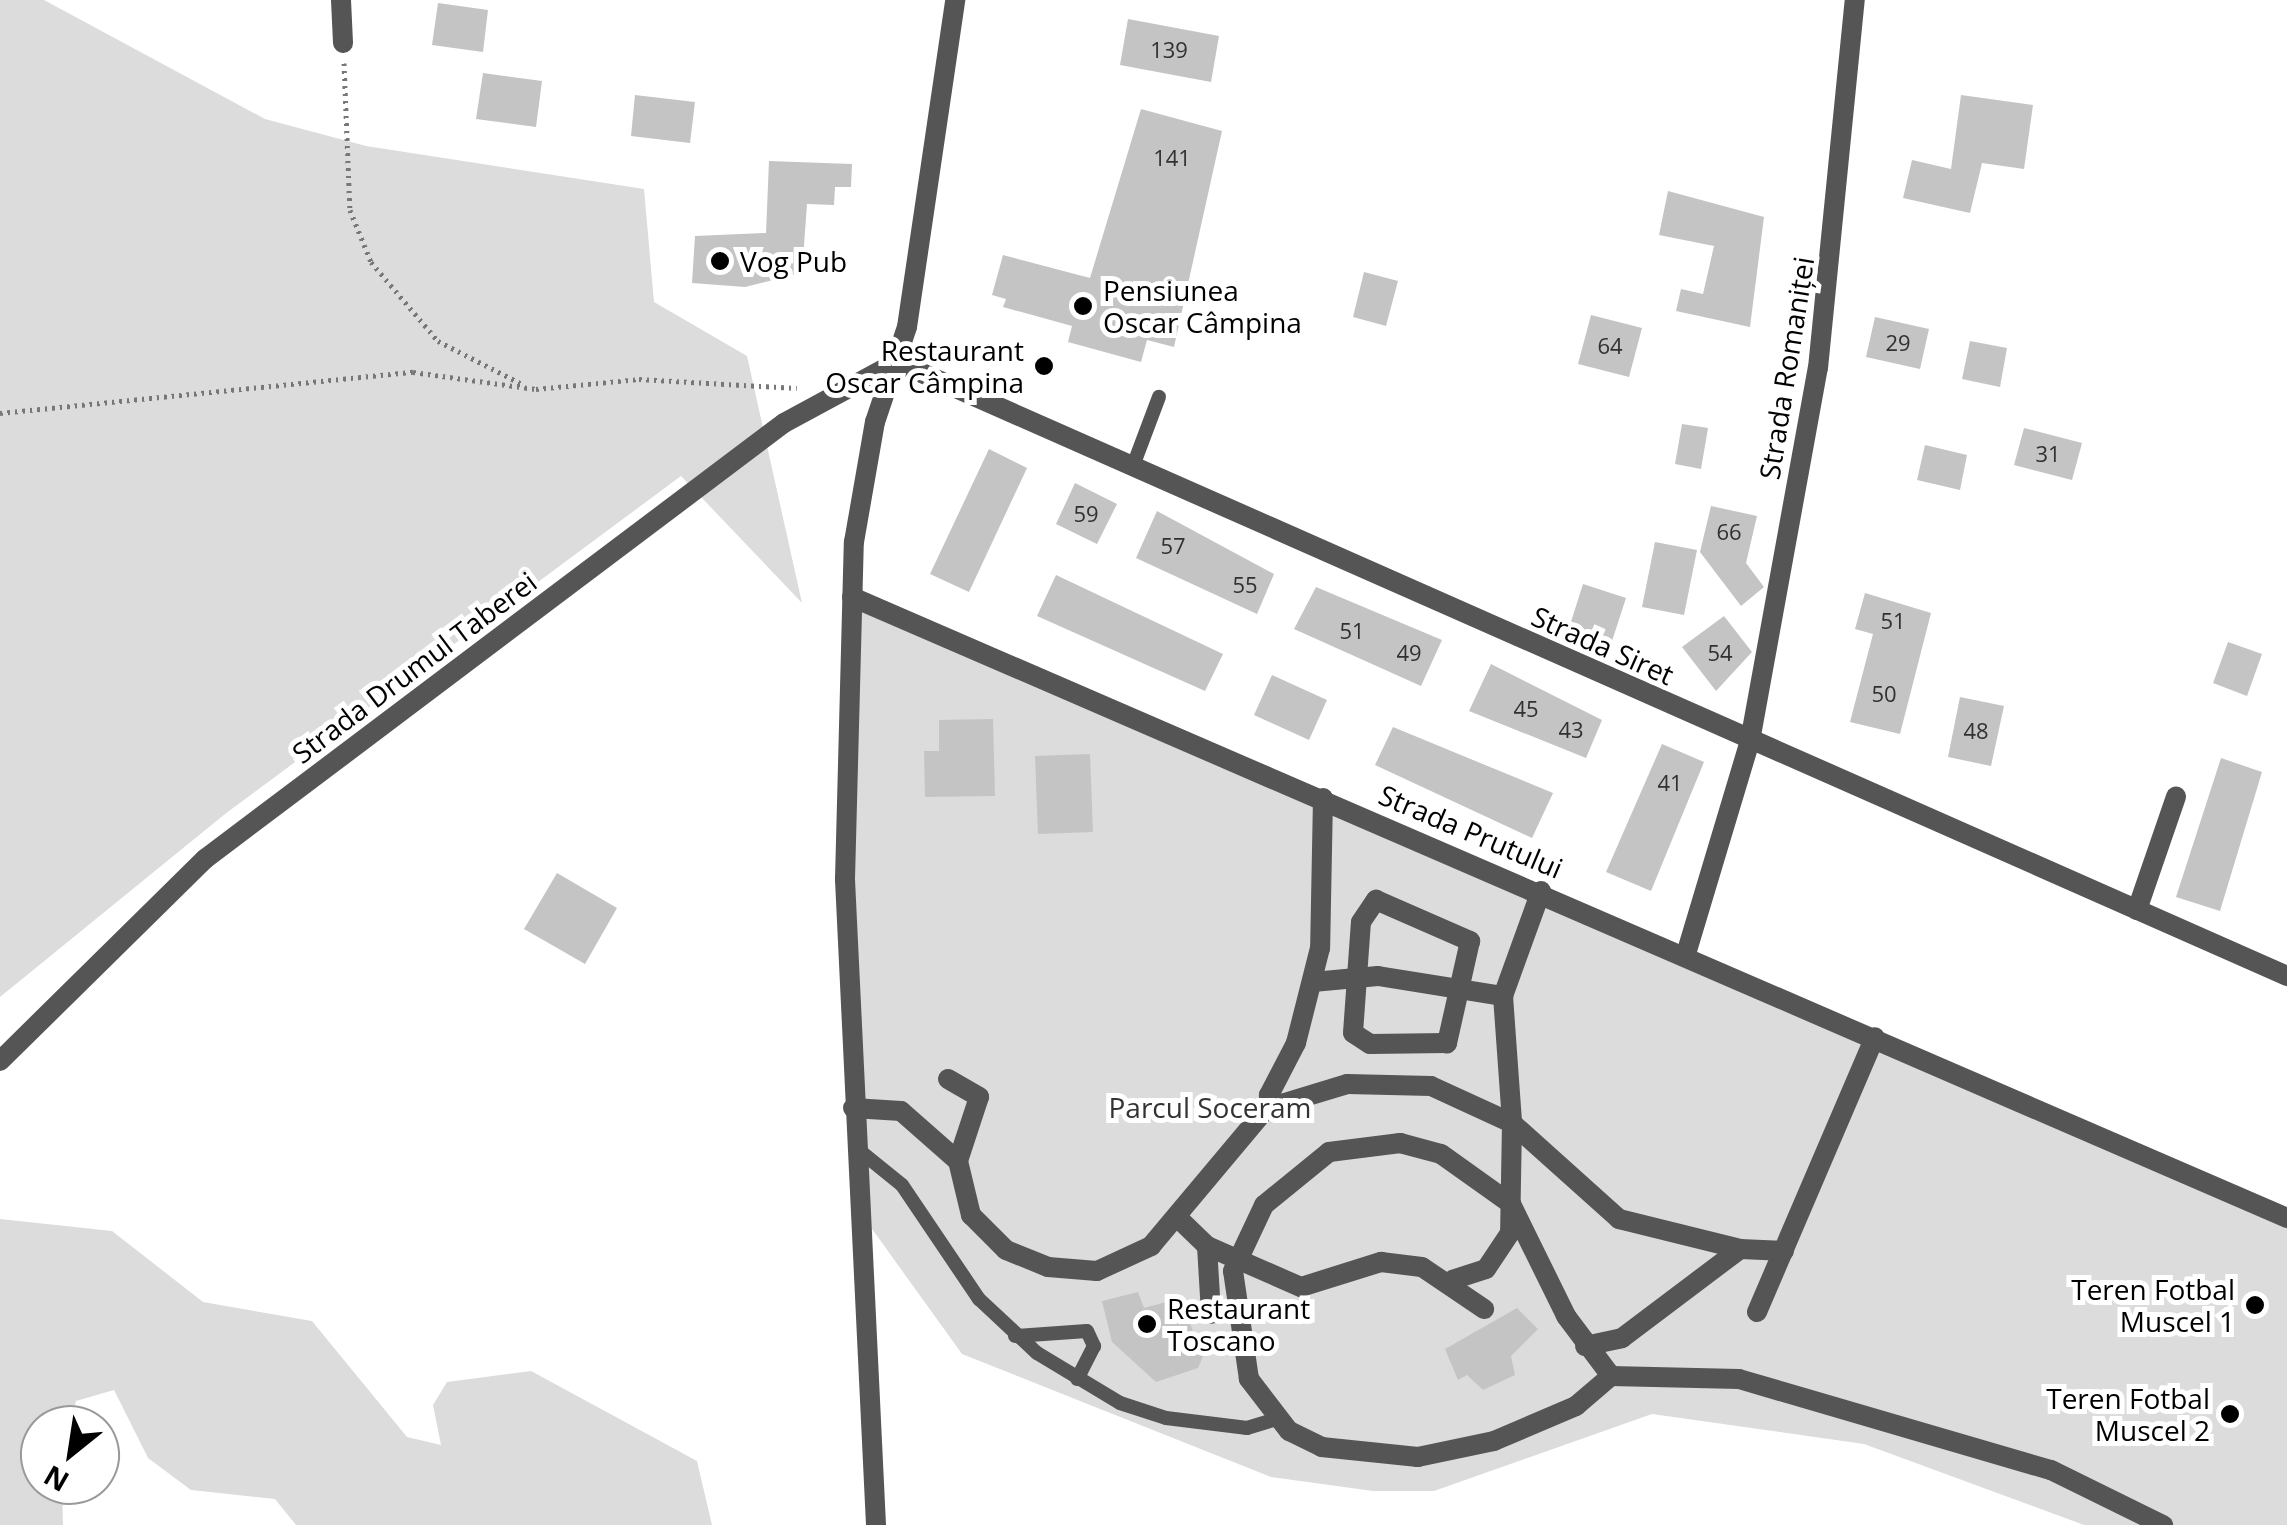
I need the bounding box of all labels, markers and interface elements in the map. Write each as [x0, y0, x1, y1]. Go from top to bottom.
house number: 139 [1150, 37, 1188, 63]
house number: 141 [1153, 145, 1191, 171]
place label: Vog Pub [740, 244, 847, 278]
marker: Vog Pub [709, 250, 731, 272]
street label: Strada Romaniței [1752, 254, 1820, 482]
place label: Pensiunea Oscar Câmpina [1103, 273, 1302, 339]
marker: Pensiunea Oscar Câmpina [1072, 295, 1094, 317]
house number: 29 [1885, 330, 1911, 356]
place label: Restaurant Oscar Câmpina [825, 333, 1024, 399]
house number: 64 [1597, 333, 1623, 359]
marker: Restaurant Oscar Câmpina [1033, 355, 1055, 377]
house number: 31 [2035, 441, 2061, 467]
house number: 59 [1073, 501, 1099, 527]
house number: 66 [1716, 519, 1742, 545]
house number: 57 [1160, 533, 1186, 559]
street label: Strada Drumul Taberei [285, 564, 543, 770]
house number: 55 [1232, 572, 1258, 598]
street label: Strada Siret [1527, 599, 1679, 691]
house number: 51 [1880, 608, 1906, 634]
house number: 51 [1339, 618, 1365, 644]
house number: 49 [1396, 640, 1422, 666]
house number: 54 [1707, 640, 1733, 666]
house number: 50 [1871, 681, 1897, 707]
house number: 45 [1513, 696, 1539, 722]
house number: 43 [1558, 717, 1584, 743]
house number: 48 [1963, 718, 1989, 744]
house number: 41 [1657, 770, 1683, 796]
street label: Strada Prutului [1374, 777, 1568, 885]
park label: Parcul Soceram [1108, 1090, 1312, 1124]
place label: Teren Fotbal Muscel 1 [2071, 1272, 2235, 1338]
place label: Restaurant Toscano [1167, 1291, 1310, 1357]
marker: Teren Fotbal Muscel 1 [2244, 1294, 2266, 1316]
marker: Restaurant Toscano [1136, 1313, 1158, 1335]
place label: Teren Fotbal Muscel 2 [2046, 1381, 2210, 1447]
marker: Teren Fotbal Muscel 2 [2219, 1403, 2241, 1425]
north arrow [20, 1405, 120, 1505]
text: N [37, 1457, 75, 1501]

